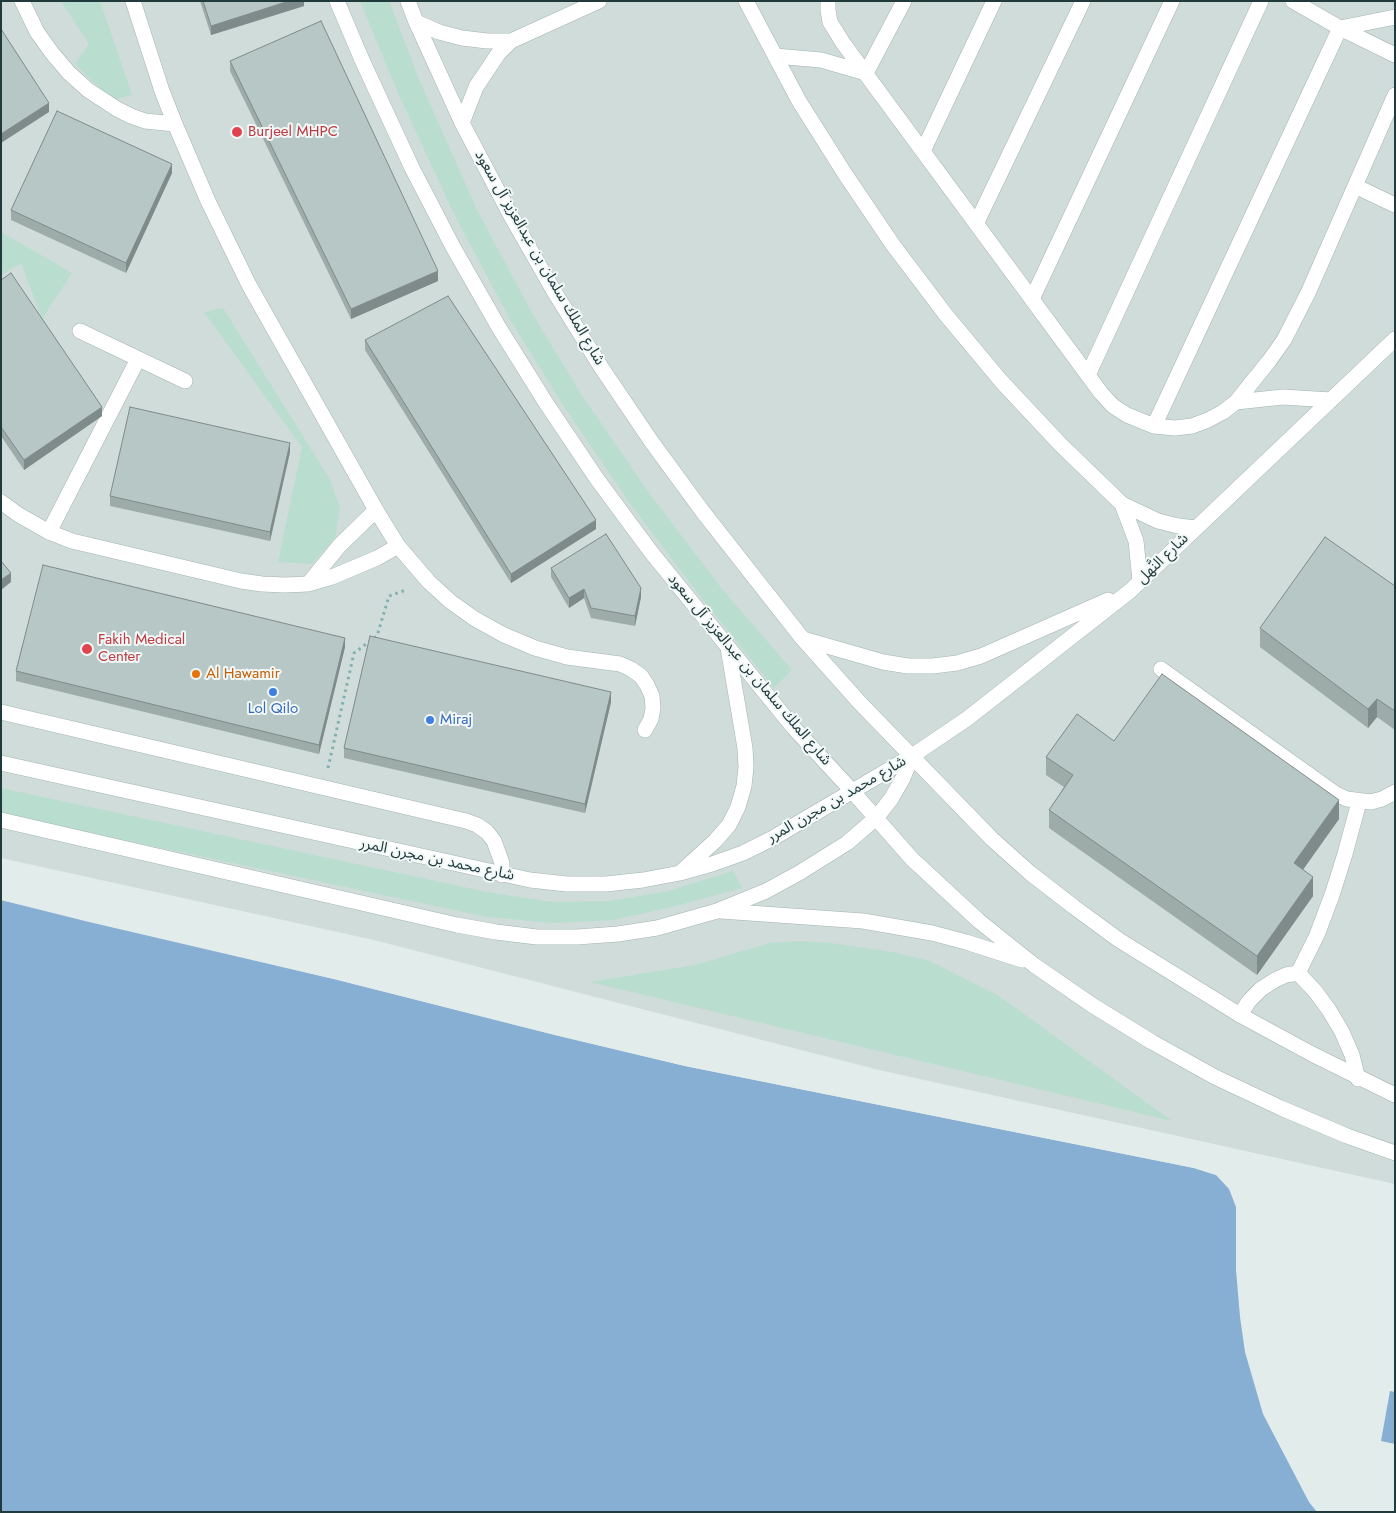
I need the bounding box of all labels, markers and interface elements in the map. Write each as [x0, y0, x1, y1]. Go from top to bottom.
place label: Burjeel MHPC [248, 123, 338, 141]
marker: Burjeel MHPC [230, 125, 244, 139]
street label: شارع الملك سلمان بن عبدالعزيز آل سعود [470, 147, 608, 369]
street label: شارع النَّهل [1133, 530, 1193, 588]
street label: شارع الملك سلمان بن عبدالعزيز آل سعود [663, 570, 835, 770]
place label: Fakih Medical Center [98, 631, 185, 666]
marker: Fakih Medical Center [80, 642, 94, 656]
place label: Al Hawamir [206, 665, 280, 683]
marker: Al Hawamir [190, 668, 202, 680]
marker: Lol Qilo [267, 686, 279, 698]
place label: Lol Qilo [248, 700, 298, 718]
place label: Miraj [440, 711, 472, 729]
marker: Miraj [424, 714, 436, 726]
street label: شارع محمد بن مجرن المرر [764, 753, 910, 847]
street label: شارع محمد بن مجرن المرر [358, 835, 516, 885]

